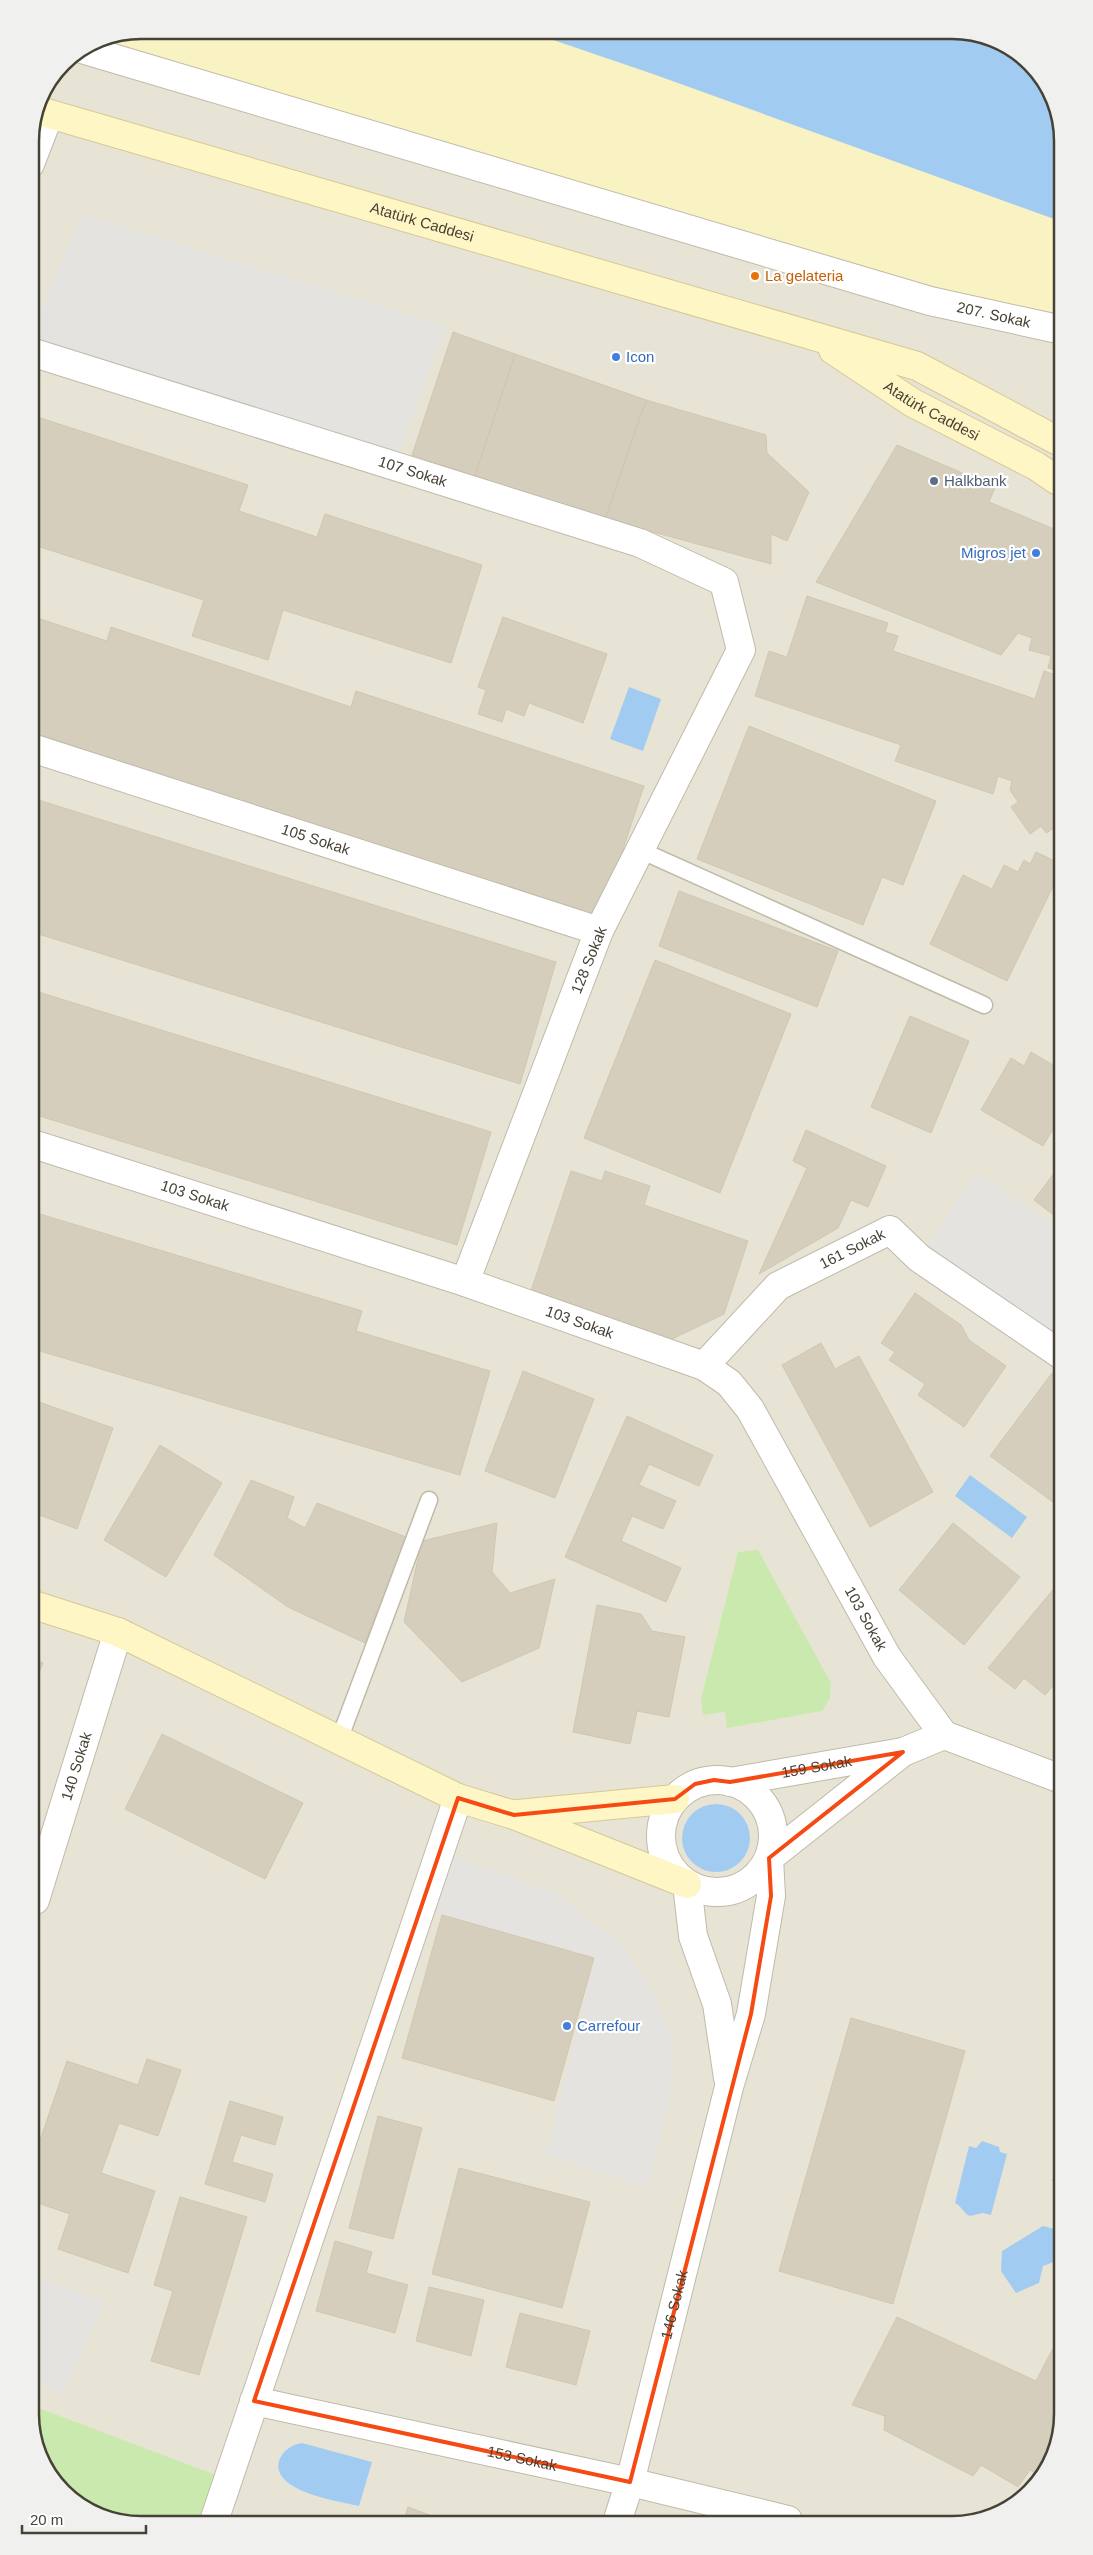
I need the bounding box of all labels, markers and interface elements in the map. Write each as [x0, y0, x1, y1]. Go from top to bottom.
street label: Atatürk Caddesi [369, 199, 476, 245]
place label: La gelateria [765, 267, 844, 284]
marker: La gelateria [749, 270, 761, 282]
street label: 207. Sokak [955, 298, 1033, 331]
place label: Icon [626, 348, 654, 365]
marker: Icon [610, 351, 622, 363]
street label: Atatürk Caddesi [881, 377, 982, 444]
street label: 107 Sokak [376, 453, 450, 490]
place label: Halkbank [944, 472, 1007, 489]
marker: Halkbank [928, 475, 940, 487]
place label: Migros jet [961, 544, 1027, 561]
marker: Migros jet [1030, 547, 1042, 559]
street label: 105 Sokak [279, 820, 353, 858]
street label: 128 Sokak [567, 923, 610, 996]
street label: 103 Sokak [159, 1176, 232, 1214]
street label: 161 Sokak [817, 1225, 888, 1272]
street label: 103 Sokak [544, 1302, 617, 1342]
street label: 103 Sokak [842, 1583, 891, 1654]
street label: 140 Sokak [57, 1729, 95, 1802]
street label: 159 Sokak [780, 1752, 853, 1781]
place label: Carrefour [577, 2017, 640, 2034]
marker: Carrefour [561, 2020, 573, 2032]
street label: 146 Sokak [657, 2267, 691, 2341]
street label: 153 Sokak [486, 2442, 559, 2474]
scale bar [22, 2502, 146, 2534]
text: 20 m [30, 2511, 63, 2528]

